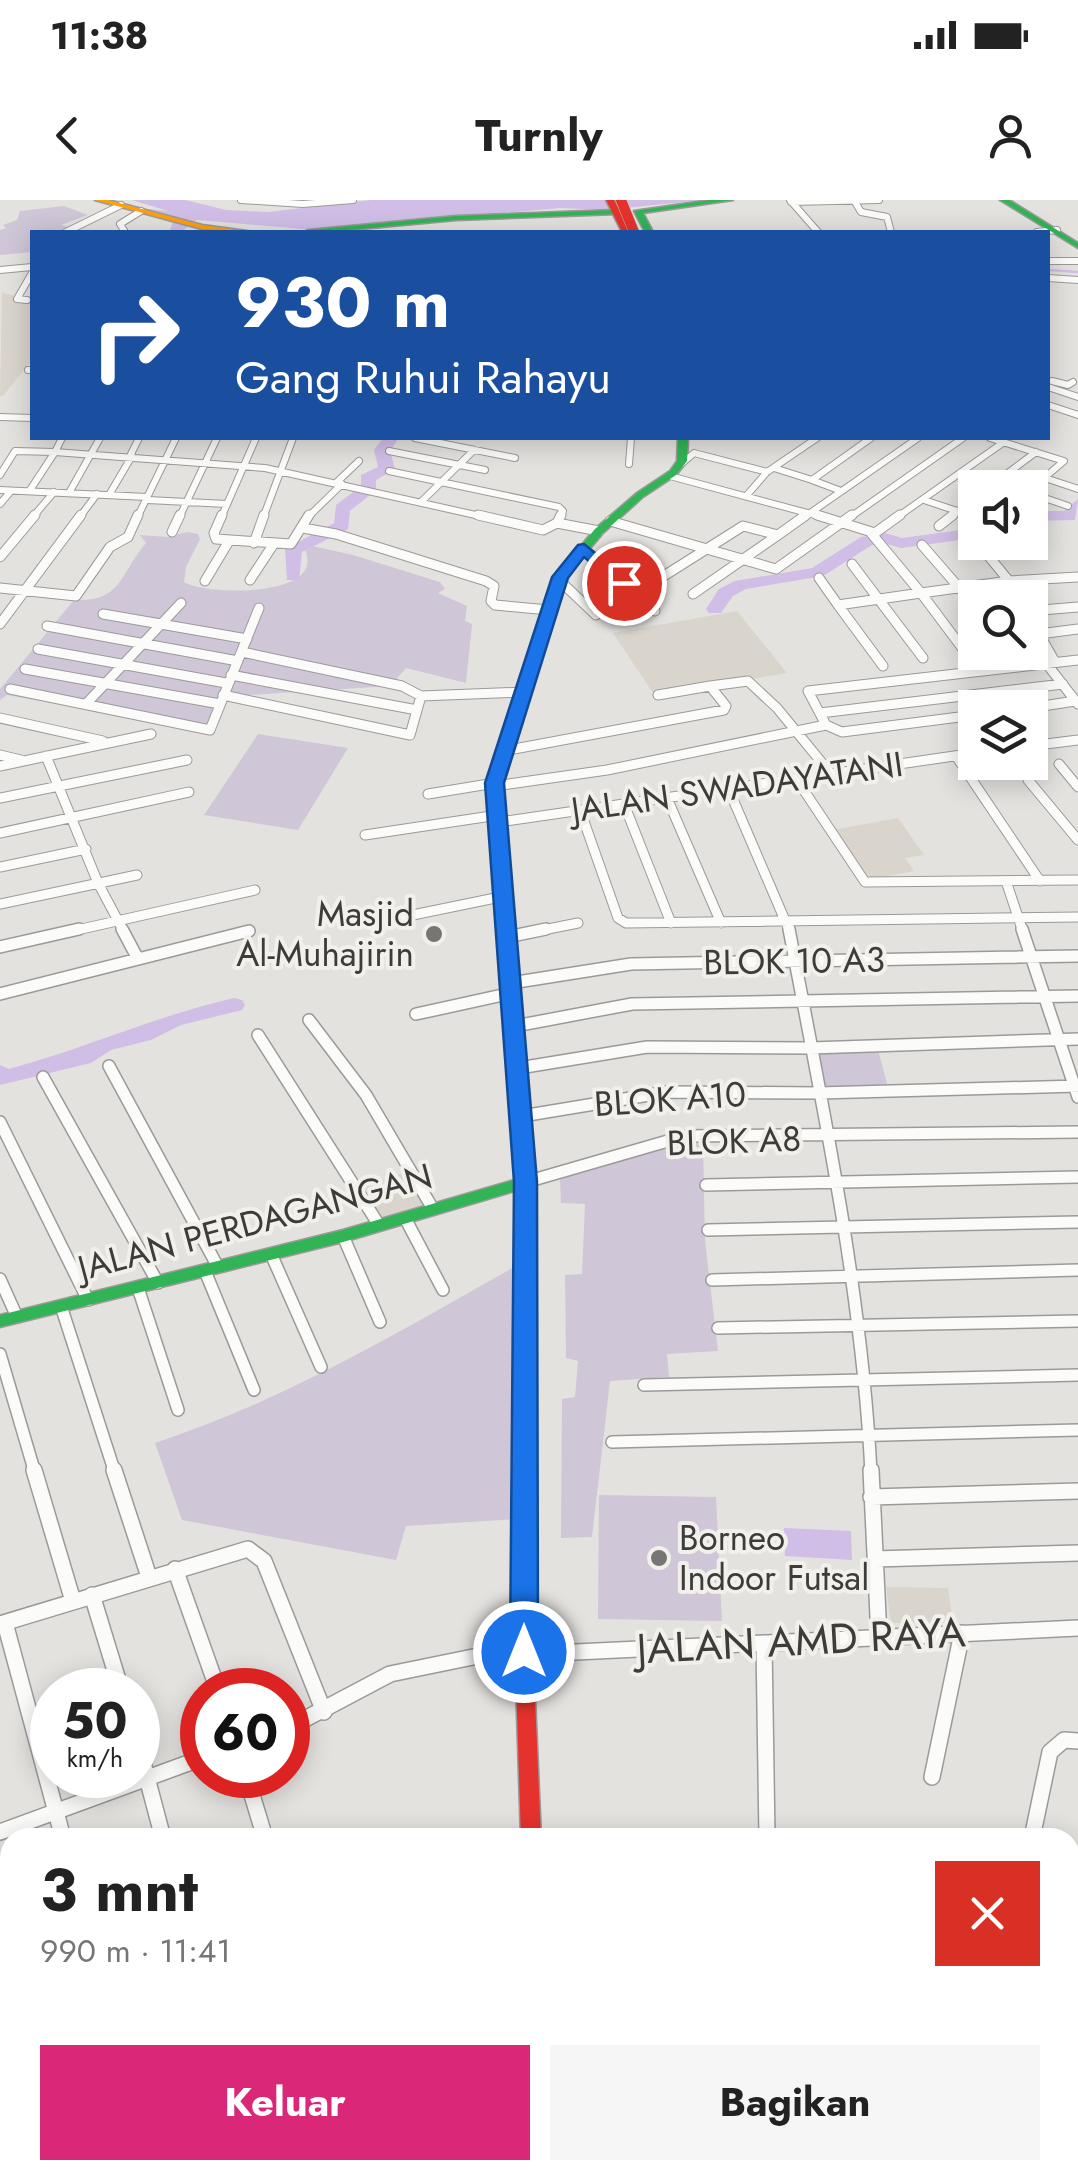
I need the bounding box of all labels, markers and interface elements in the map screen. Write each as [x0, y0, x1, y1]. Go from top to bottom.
text: 11:38 [50, 8, 148, 63]
text: Turnly [475, 103, 603, 168]
icon: back [40, 108, 95, 163]
icon: person [983, 108, 1038, 163]
text: 930 m [235, 252, 450, 353]
icon: right [70, 270, 200, 400]
text: Gang Ruhui Rahayu [235, 345, 611, 410]
map controls [958, 470, 1048, 780]
button: sound [958, 470, 1048, 560]
pin [582, 541, 667, 626]
icon: arrive [597, 556, 652, 611]
button: search [958, 580, 1048, 670]
button: layers [958, 690, 1048, 780]
street label: JALAN SWADAYATANI [564, 739, 906, 836]
place label: Masjid Al-Muhajirin [236, 889, 414, 979]
marker: Masjid Al-Muhajirin [423, 923, 445, 945]
street label: BLOK 10 A3 [703, 934, 885, 988]
street label: BLOK A10 [592, 1069, 748, 1129]
street label: BLOK A8 [666, 1114, 802, 1168]
street label: JALAN PERDAGANGAN [69, 1151, 437, 1294]
place label: Borneo Indoor Futsal [679, 1513, 869, 1603]
marker: Borneo Indoor Futsal [648, 1547, 670, 1569]
position arrow [472, 1600, 576, 1704]
street label: JALAN AMD RAYA [630, 1601, 967, 1680]
speed limit sign: 60 [180, 1668, 310, 1798]
text: 50 [62, 1684, 128, 1757]
text: km/h [67, 1740, 123, 1776]
text: 3 mnt [40, 1847, 198, 1934]
button: close [935, 1861, 1040, 1966]
text: 990 m · 11:41 [40, 1928, 231, 1974]
button: Keluar [40, 2045, 530, 2160]
button: Bagikan [550, 2045, 1040, 2160]

